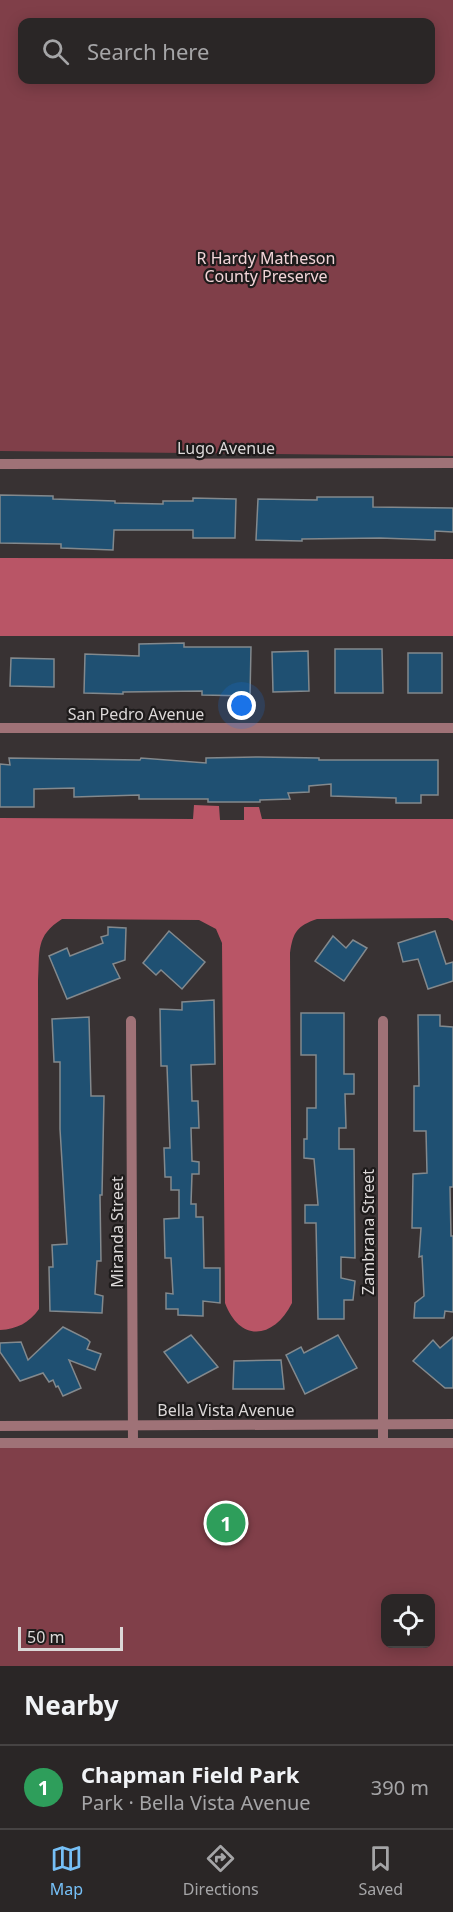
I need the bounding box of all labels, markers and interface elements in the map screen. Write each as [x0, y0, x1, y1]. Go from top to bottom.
search box [18, 18, 435, 84]
icon: search [39, 35, 72, 68]
text: Search here [87, 36, 209, 66]
park label: R Hardy Matheson County Preserve [197, 247, 335, 287]
street label: Lugo Avenue [177, 437, 275, 459]
your location [227, 691, 256, 720]
street label: San Pedro Avenue [68, 703, 204, 725]
street label: Zambrana Street [357, 1169, 379, 1295]
street label: Miranda Street [106, 1176, 128, 1288]
street label: Bella Vista Avenue [157, 1399, 295, 1421]
pin: 1 [206, 1500, 246, 1546]
map controls [381, 1594, 435, 1648]
button: locate [381, 1594, 435, 1648]
scale bar [18, 1624, 123, 1652]
text: 50 m [27, 1626, 64, 1648]
text: Nearby [24, 1687, 119, 1723]
text: Chapman Field Park [81, 1759, 299, 1789]
text: 1 [38, 1774, 49, 1801]
text: 390 m [371, 1774, 429, 1801]
text: Park · Bella Vista Avenue [81, 1789, 311, 1816]
tab: Map [50, 1842, 83, 1900]
tab: Directions [183, 1842, 259, 1900]
tab: Saved [358, 1842, 403, 1900]

